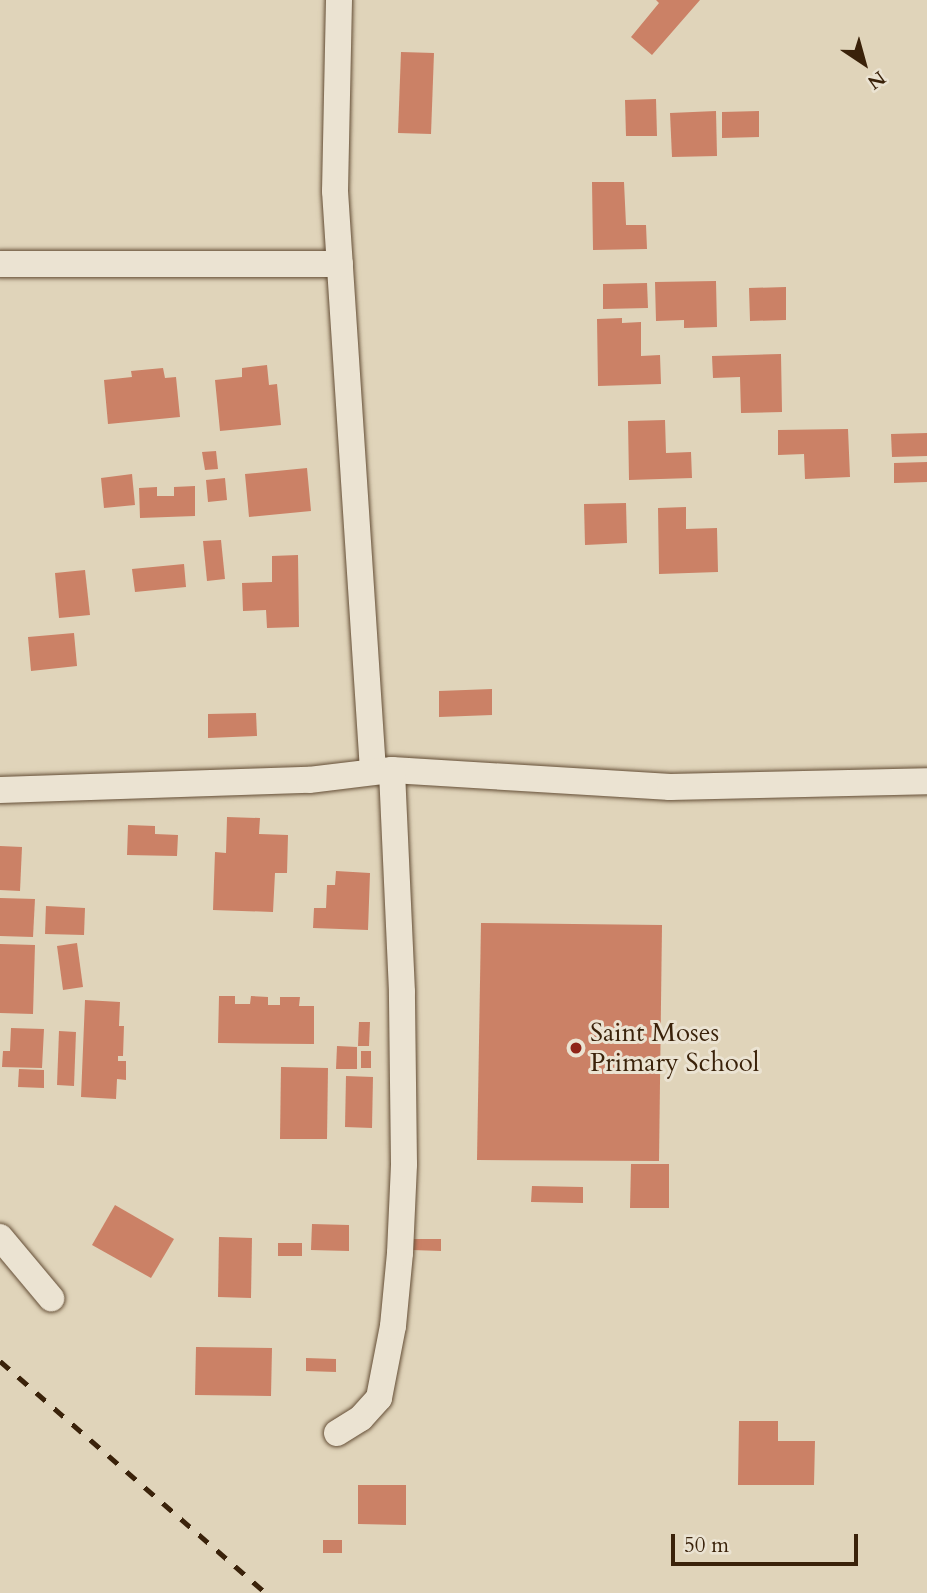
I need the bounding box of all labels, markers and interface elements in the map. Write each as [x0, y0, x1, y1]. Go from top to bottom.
north arrow [829, 28, 899, 98]
text: N [862, 65, 891, 95]
place label: Saint Moses Primary School [590, 1017, 759, 1078]
marker: Saint Moses Primary School [568, 1040, 584, 1056]
scale bar [675, 1520, 862, 1564]
text: 50 m [684, 1531, 729, 1560]

